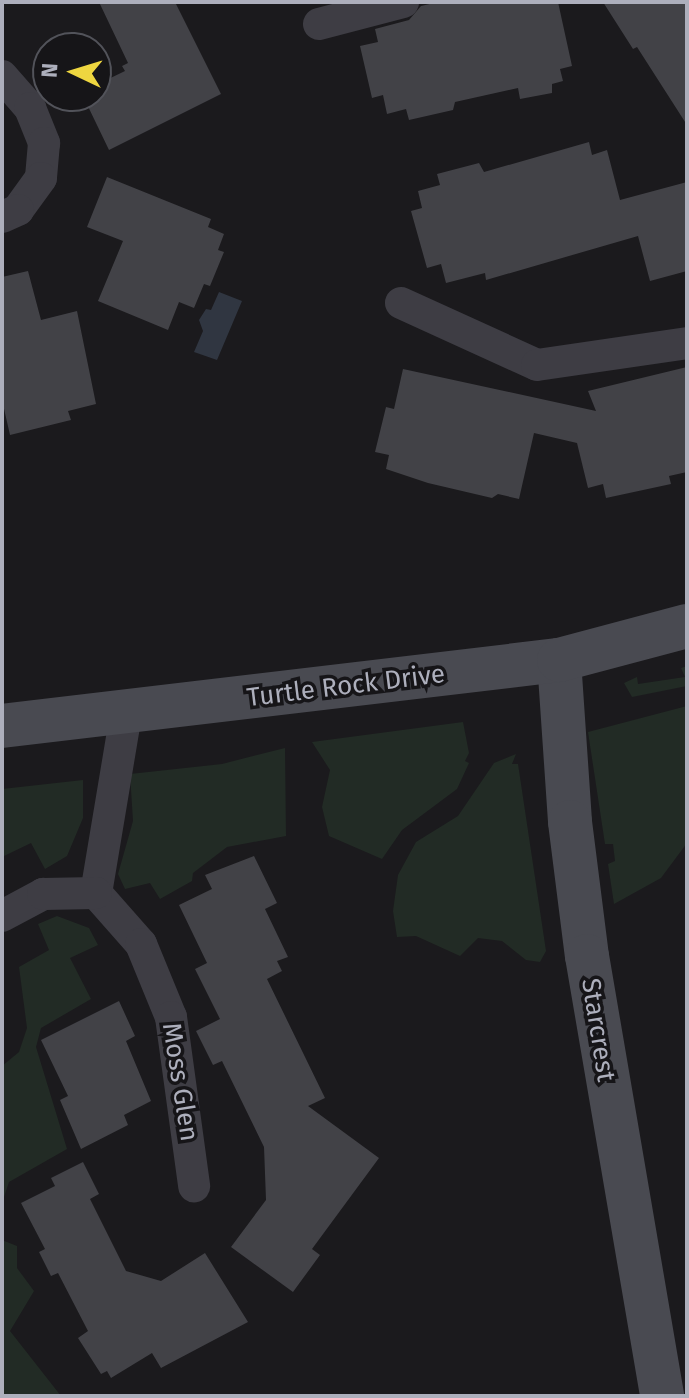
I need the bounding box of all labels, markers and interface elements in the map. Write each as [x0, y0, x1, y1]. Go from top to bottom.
north arrow [32, 32, 112, 112]
text: N [36, 62, 64, 79]
street label: Turtle Rock Drive [245, 658, 447, 714]
street label: Starcrest [574, 976, 622, 1084]
street label: Moss Glen [155, 1020, 205, 1144]

